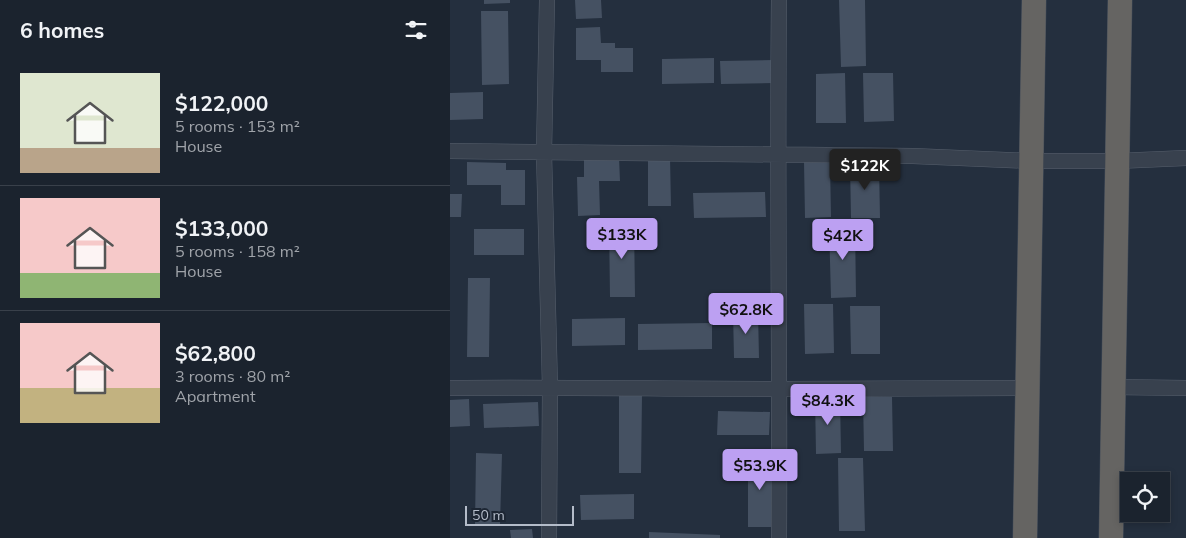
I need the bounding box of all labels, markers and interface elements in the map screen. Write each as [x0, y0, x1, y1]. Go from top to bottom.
icon: filters [402, 16, 430, 44]
text: 6 homes [20, 17, 104, 43]
text: $122,000 [175, 90, 268, 116]
icon: home [60, 93, 120, 153]
text: 5 rooms · 153 m² [175, 116, 300, 136]
text: House [175, 136, 222, 156]
pin: $122K [830, 148, 900, 191]
text: $122K [840, 155, 890, 175]
text: $133,000 [175, 215, 268, 241]
icon: home [60, 218, 120, 278]
pin: $133K [587, 218, 657, 260]
pin: $42K [813, 218, 873, 261]
text: $133K [597, 224, 647, 244]
text: $42K [823, 225, 863, 245]
text: 5 rooms · 158 m² [175, 241, 300, 261]
text: House [175, 261, 222, 281]
pin: $62.8K [705, 292, 787, 335]
text: $62.8K [719, 299, 773, 319]
text: $62,800 [175, 340, 256, 366]
icon: home [60, 343, 120, 403]
text: 3 rooms · 80 m² [175, 366, 290, 386]
pin: $84.3K [787, 384, 869, 426]
text: Apartment [175, 386, 256, 406]
text: $84.3K [801, 390, 855, 410]
pin: $53.9K [719, 448, 801, 491]
text: $53.9K [733, 455, 787, 475]
map controls [1120, 472, 1170, 522]
button: locate [1120, 472, 1170, 522]
scale bar [465, 503, 574, 526]
text: 50 m [472, 506, 505, 524]

